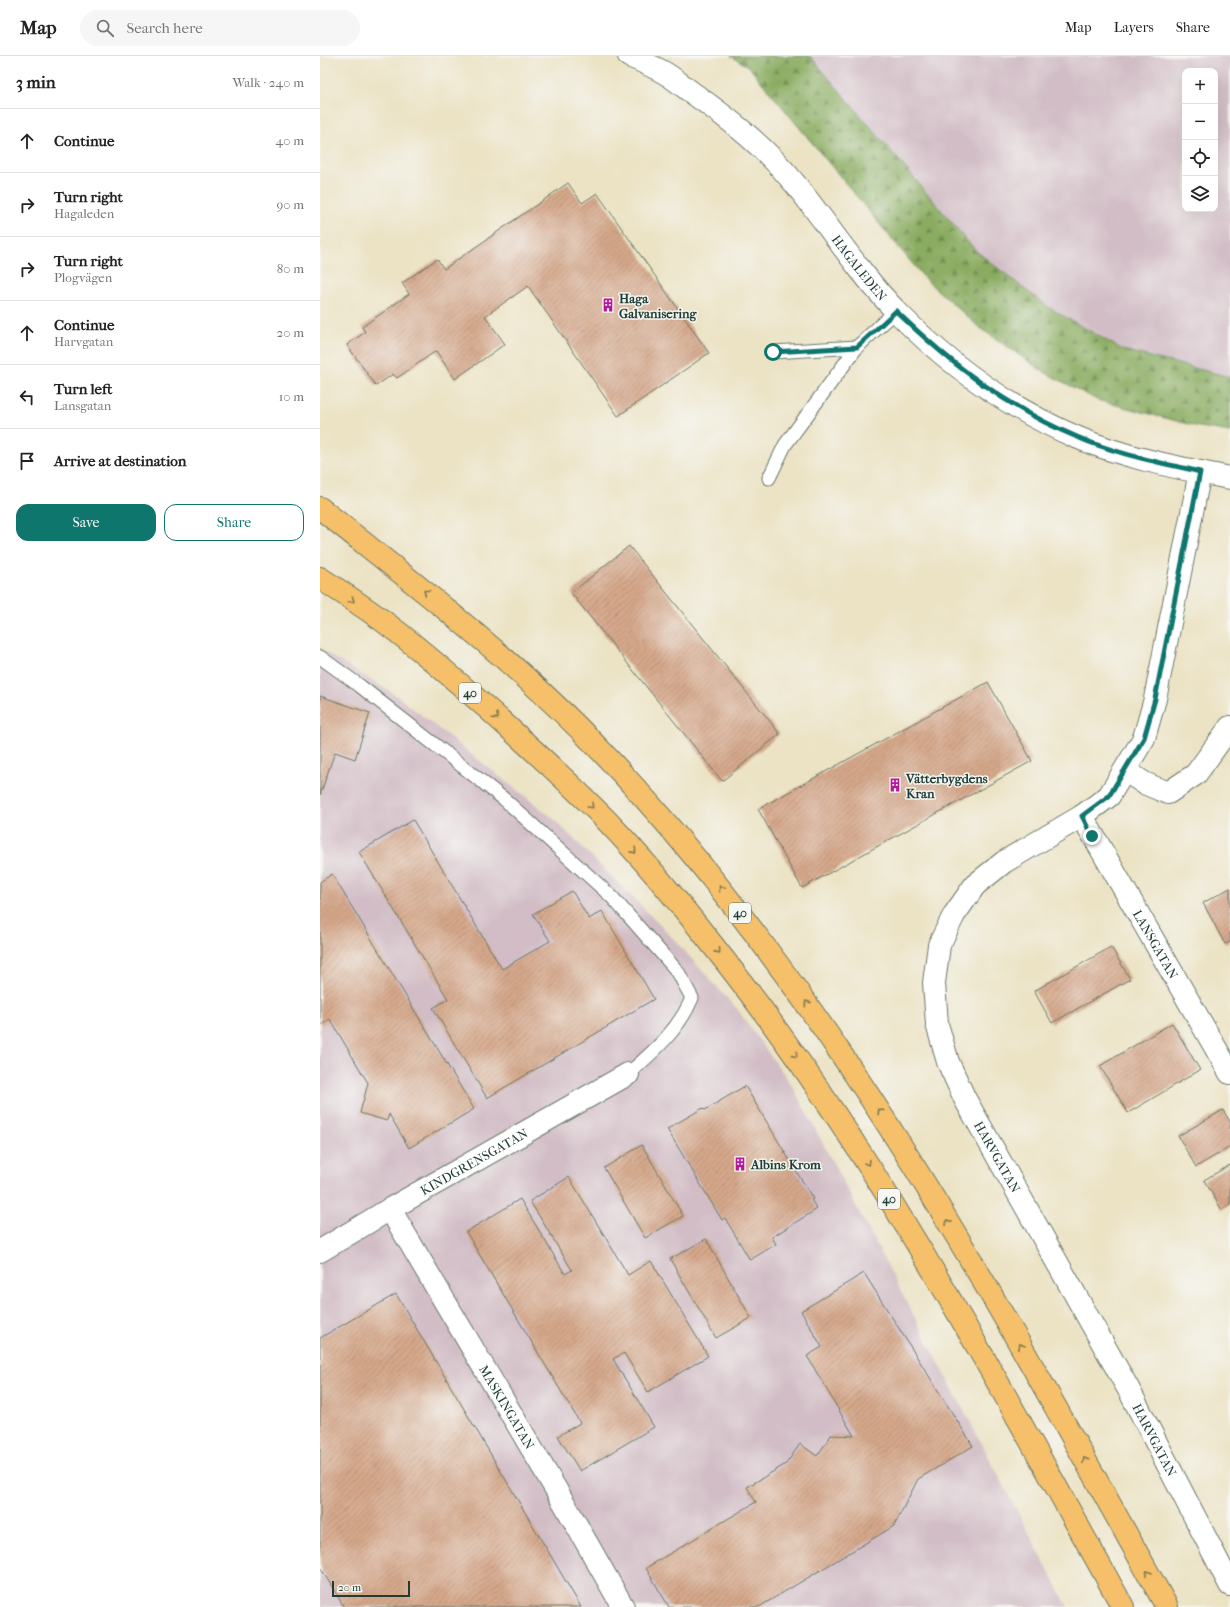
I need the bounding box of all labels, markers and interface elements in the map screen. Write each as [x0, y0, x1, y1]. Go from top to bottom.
search box [80, 10, 360, 46]
text: Map [20, 17, 56, 39]
icon: search [94, 17, 116, 39]
text: Search here [126, 19, 203, 37]
text: Map [1065, 19, 1092, 36]
text: Layers [1114, 19, 1154, 36]
text: Share [1176, 19, 1210, 36]
map controls [1182, 68, 1218, 212]
button: + [1182, 68, 1218, 104]
text: 3 min [16, 72, 56, 92]
text: Walk · 240 m [232, 75, 304, 90]
button: − [1182, 104, 1218, 140]
icon: ahead [16, 130, 38, 152]
text: Continue [54, 132, 114, 150]
text: 40 m [276, 133, 304, 148]
button: locate [1182, 140, 1218, 176]
button: layers [1182, 176, 1218, 212]
text: Turn right [54, 188, 123, 206]
icon: right [16, 194, 38, 216]
text: 90 m [276, 197, 304, 212]
text: Hagaleden [54, 206, 114, 221]
street label: HAGALEDEN [829, 232, 890, 304]
text: Turn right [54, 252, 123, 270]
icon: right [16, 258, 38, 280]
text: 80 m [277, 261, 304, 276]
text: Plogvägen [54, 270, 112, 285]
place label: Haga Galvanisering [619, 291, 698, 322]
building icon: Haga Galvanisering [600, 297, 616, 313]
text: Continue [54, 316, 114, 334]
icon: ahead [16, 322, 38, 344]
text: 20 m [277, 325, 304, 340]
text: Harvgatan [54, 334, 113, 349]
route start [764, 343, 782, 361]
text: Turn left [54, 380, 112, 398]
icon: left [16, 386, 38, 408]
text: 10 m [279, 389, 304, 404]
text: Lansgatan [54, 398, 111, 413]
icon: arrive [16, 450, 38, 472]
text: Arrive at destination [54, 452, 186, 470]
button: Save [16, 504, 156, 541]
button: Share [164, 504, 304, 541]
one-way arrow [423, 590, 430, 597]
one-way arrow [348, 595, 355, 603]
road number: 40 [459, 683, 481, 703]
one-way arrow [492, 712, 499, 719]
place label: Vätterbygdens Kran [905, 771, 988, 801]
building icon: Vätterbygdens Kran [887, 777, 903, 793]
one-way arrow [586, 801, 594, 809]
route end [1083, 827, 1101, 845]
one-way arrow [630, 847, 637, 854]
one-way arrow [718, 886, 725, 893]
road number: 40 [729, 903, 751, 923]
street label: LANSGATAN [1130, 907, 1181, 982]
one-way arrow [713, 947, 720, 954]
one-way arrow [805, 1001, 812, 1008]
one-way arrow [790, 1051, 797, 1058]
one-way arrow [877, 1108, 885, 1115]
street label: HARVGATAN [971, 1119, 1023, 1196]
street label: KINDGRENSGATAN [418, 1125, 531, 1198]
building icon: Albins Krom [732, 1156, 748, 1172]
place label: Albins Krom [750, 1157, 821, 1172]
one-way arrow [863, 1159, 870, 1166]
road number: 40 [878, 1189, 900, 1209]
one-way arrow [945, 1219, 952, 1226]
one-way arrow [1018, 1343, 1025, 1350]
street label: MASKINGATAN [476, 1362, 538, 1452]
street label: HARVGATAN [1129, 1401, 1179, 1479]
one-way arrow [1082, 1456, 1089, 1464]
one-way arrow [1146, 1570, 1153, 1577]
scale bar [332, 1579, 410, 1598]
text: 20 m [338, 1581, 361, 1594]

